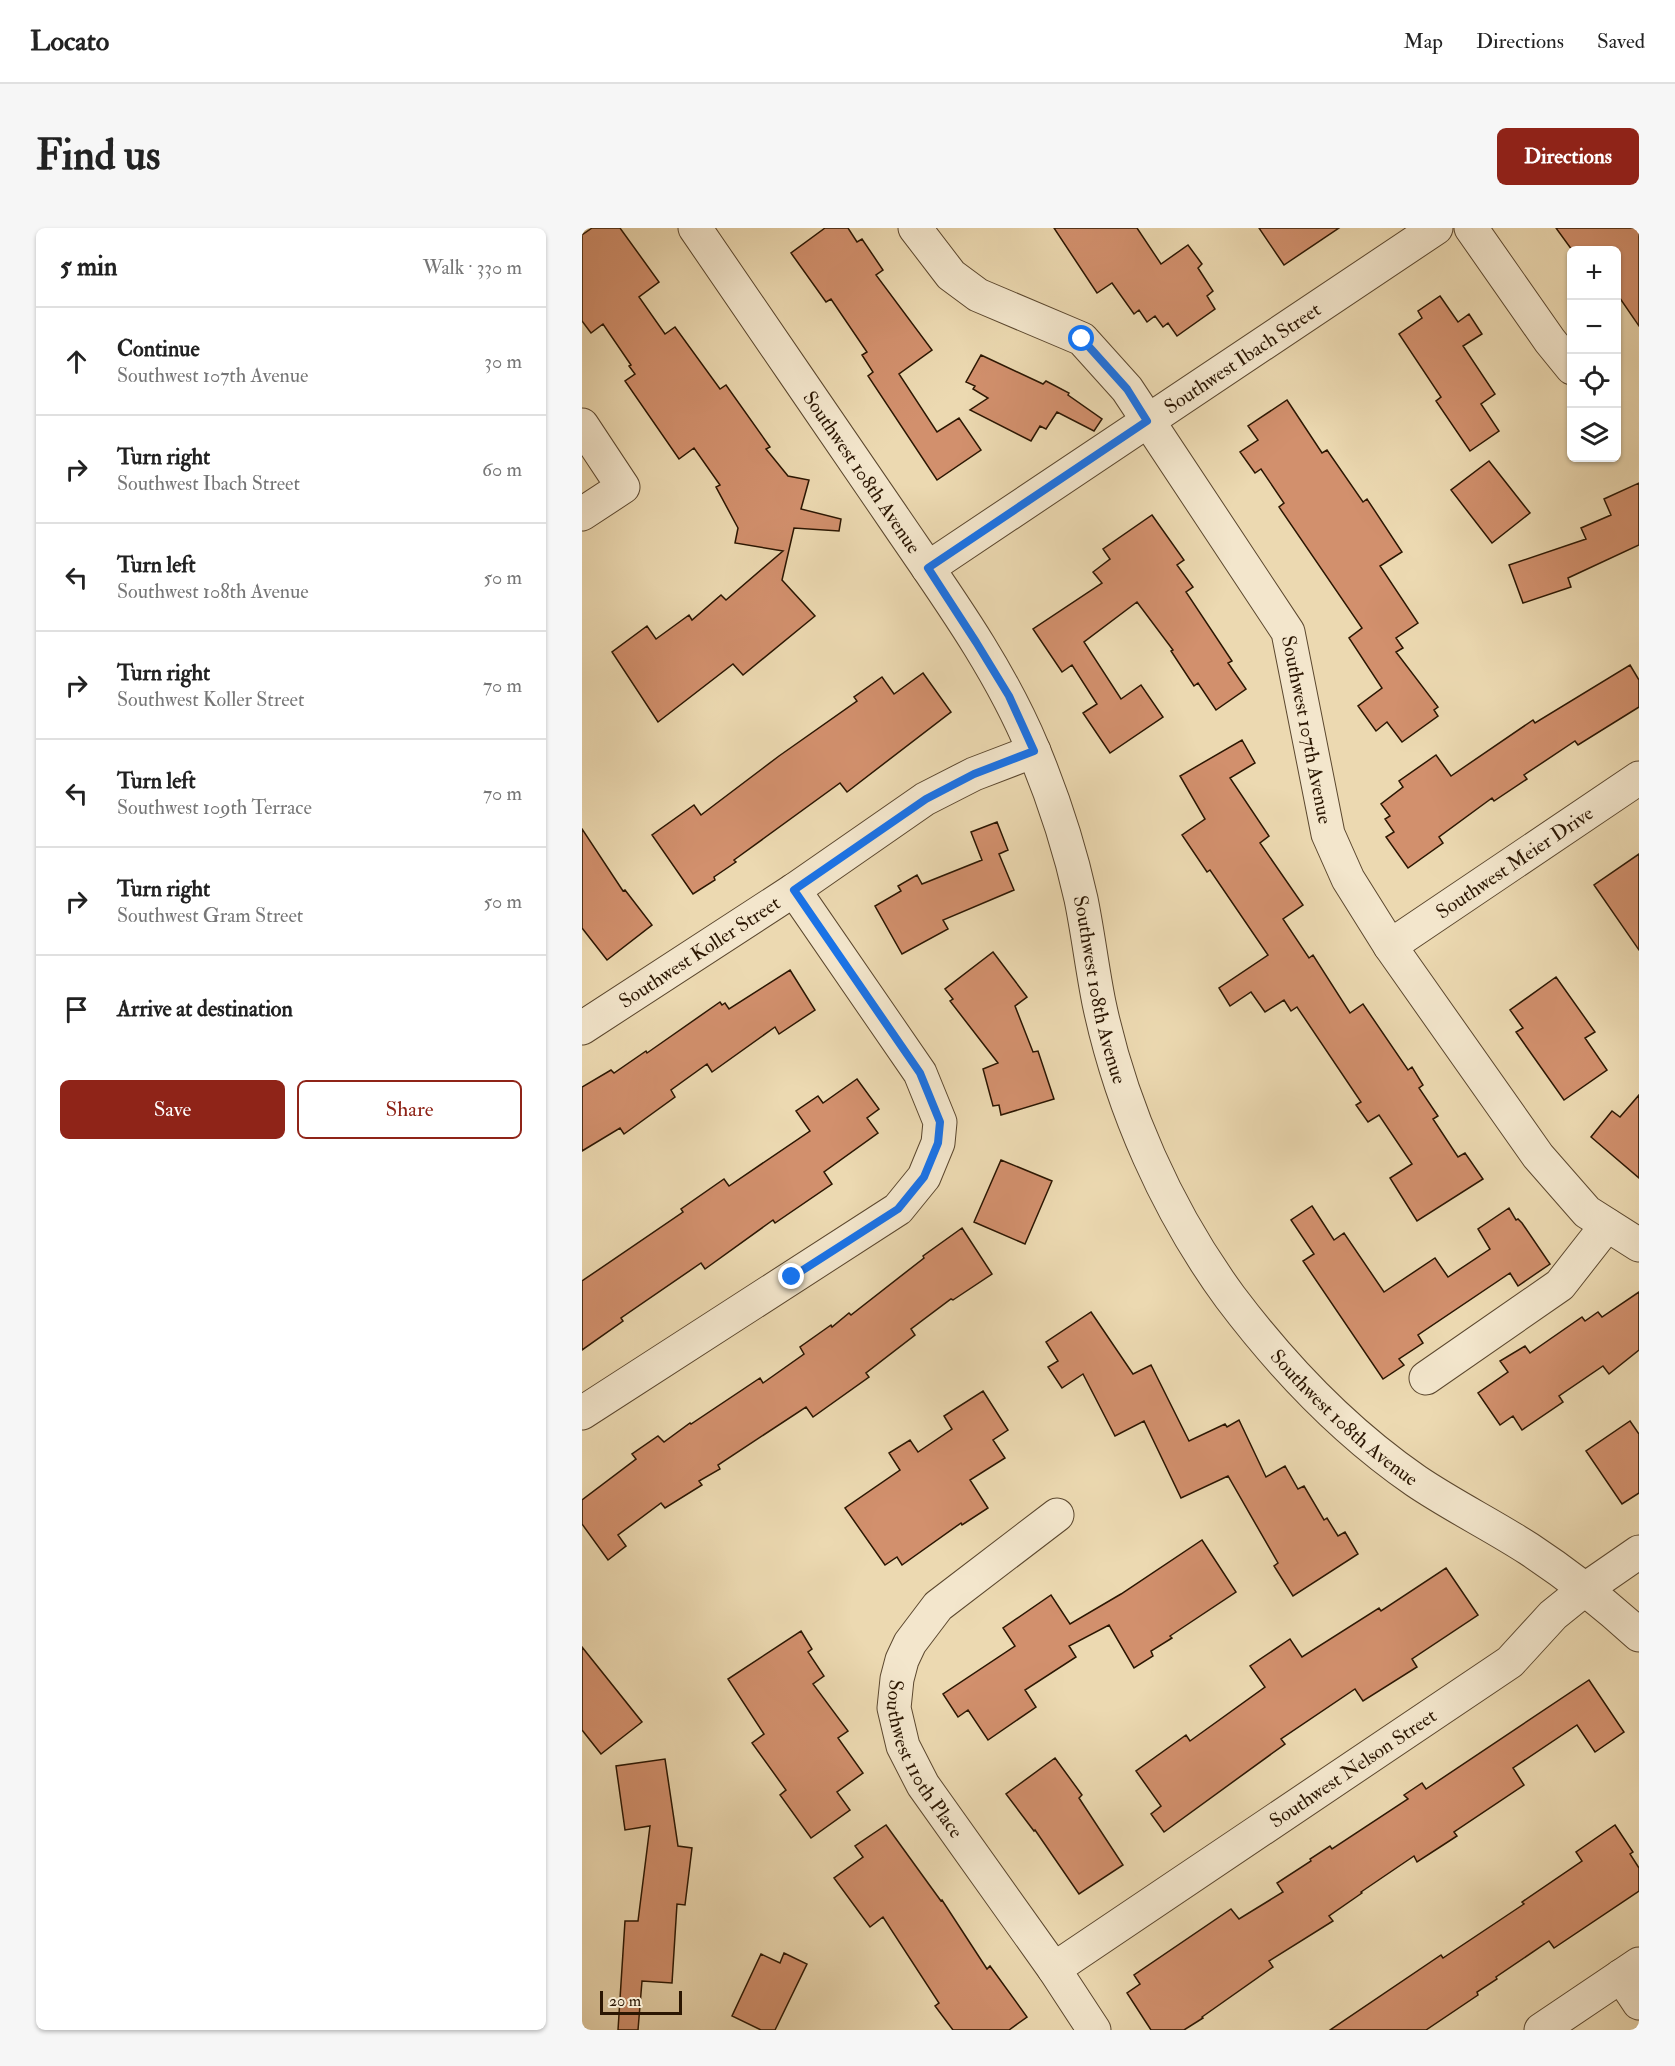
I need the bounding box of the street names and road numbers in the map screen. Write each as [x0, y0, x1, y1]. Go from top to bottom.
street label: Southwest Ibach Street [1159, 296, 1326, 419]
street label: Southwest 108th Avenue [798, 386, 927, 558]
street label: Southwest 107th Avenue [1276, 633, 1338, 826]
street label: Southwest Meier Drive [1431, 800, 1598, 924]
street label: Southwest Koller Street [614, 890, 785, 1013]
street label: Southwest 108th Avenue [1068, 893, 1132, 1087]
street label: Southwest 108th Avenue [1265, 1344, 1423, 1491]
street label: Southwest 110th Place [881, 1679, 969, 1843]
street label: Southwest Nelson Street [1264, 1703, 1441, 1833]

